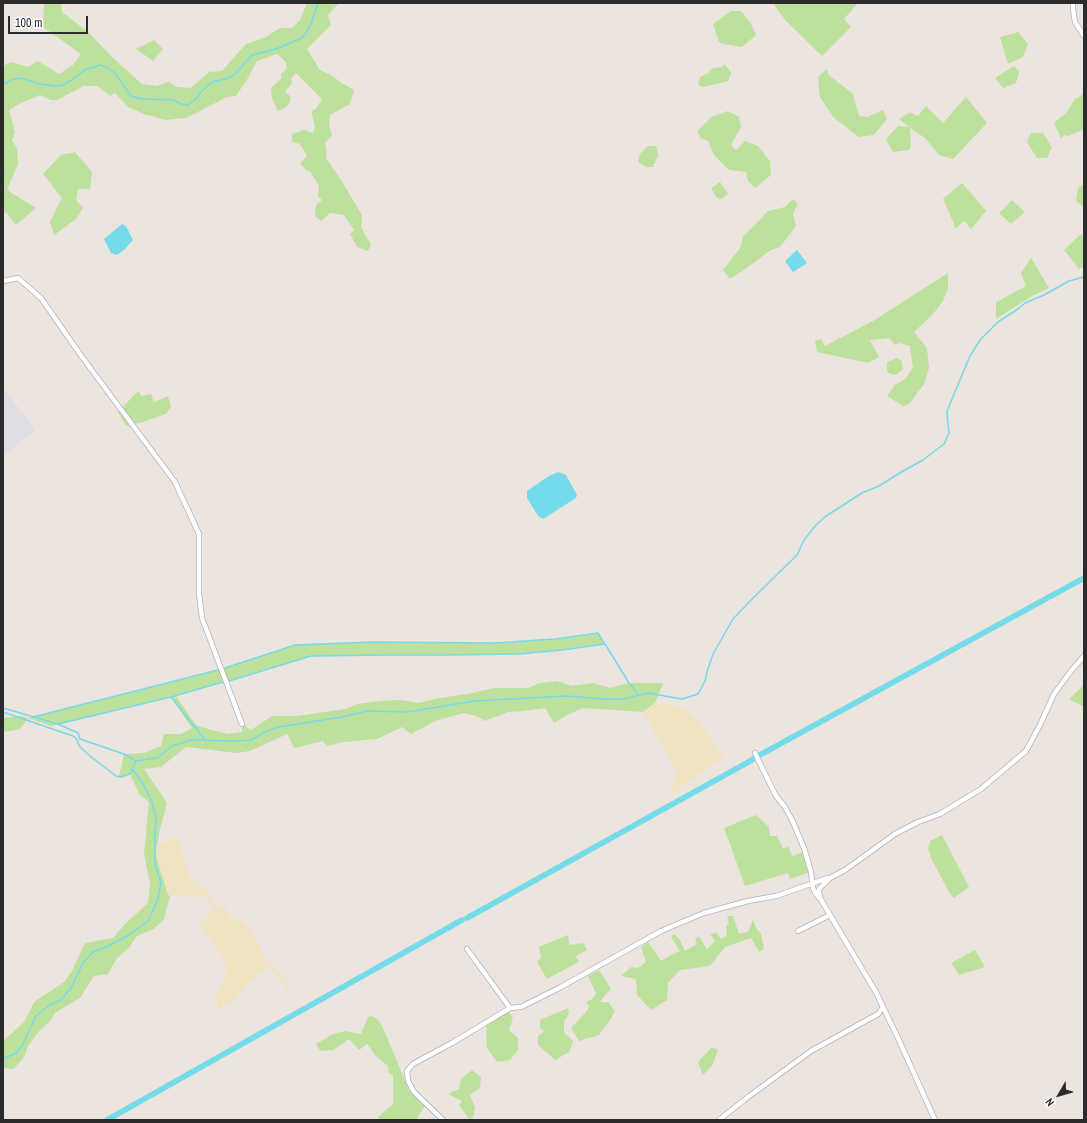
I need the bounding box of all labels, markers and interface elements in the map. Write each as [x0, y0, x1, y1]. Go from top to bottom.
scale bar [10, 8, 90, 34]
text: 100 m [15, 15, 42, 31]
north arrow [1039, 1075, 1079, 1115]
text: N [1042, 1096, 1057, 1109]

